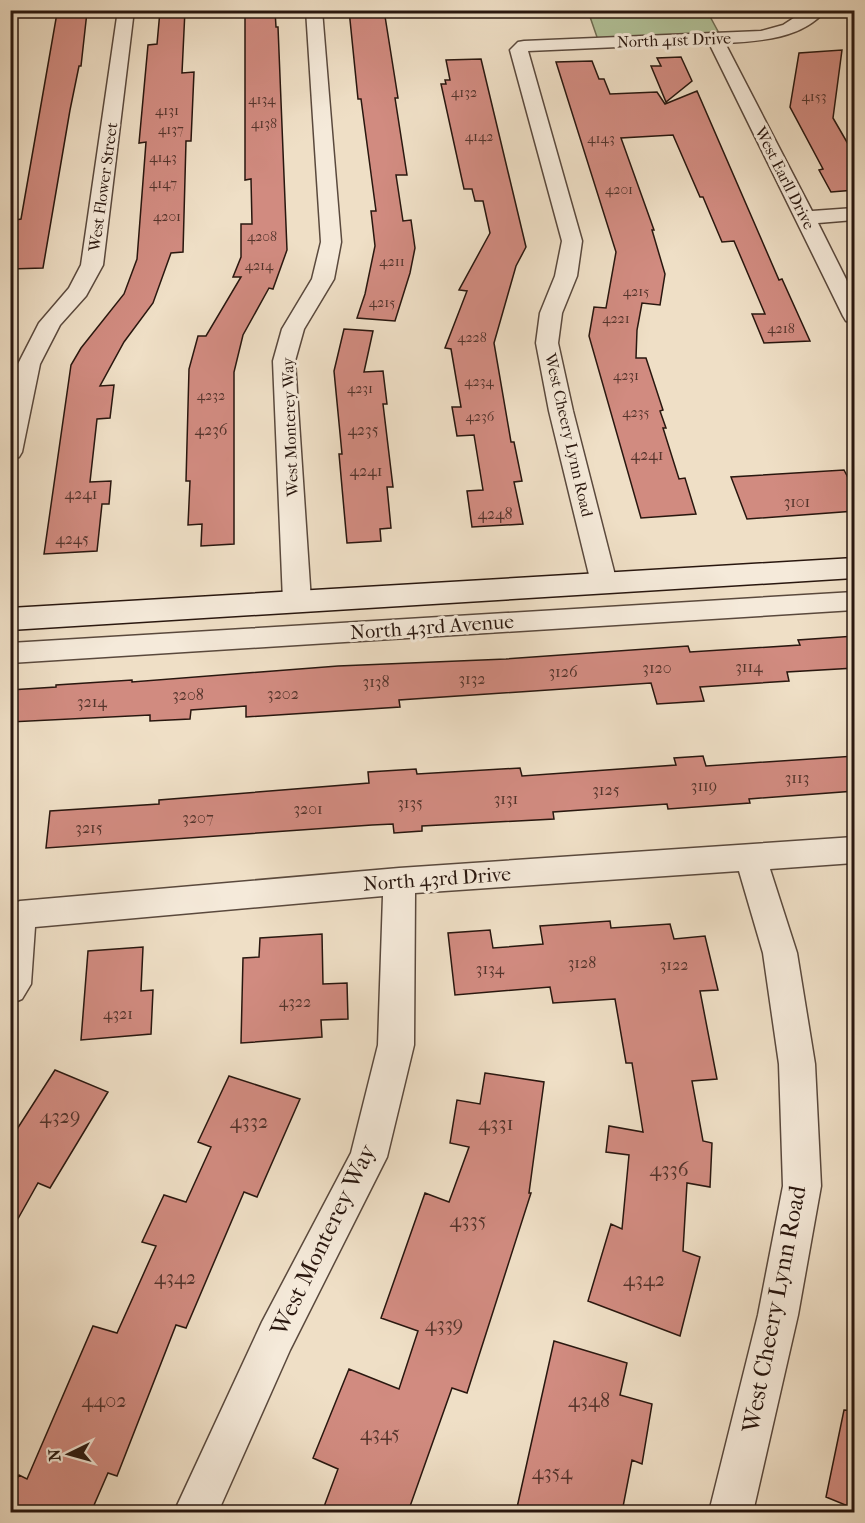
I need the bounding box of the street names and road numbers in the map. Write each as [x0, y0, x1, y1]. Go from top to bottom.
street label: North 41st Drive [617, 29, 731, 51]
street label: West Flower Street [84, 121, 122, 254]
street label: West Earll Drive [750, 123, 819, 233]
street label: West Cheery Lynn Road [541, 350, 597, 519]
street label: West Monterey Way [278, 357, 302, 498]
street label: North 43rd Avenue [349, 610, 515, 644]
street label: North 43rd Drive [362, 862, 512, 896]
street label: West Monterey Way [264, 1139, 382, 1341]
street label: West Cheery Lynn Road [736, 1182, 812, 1436]

